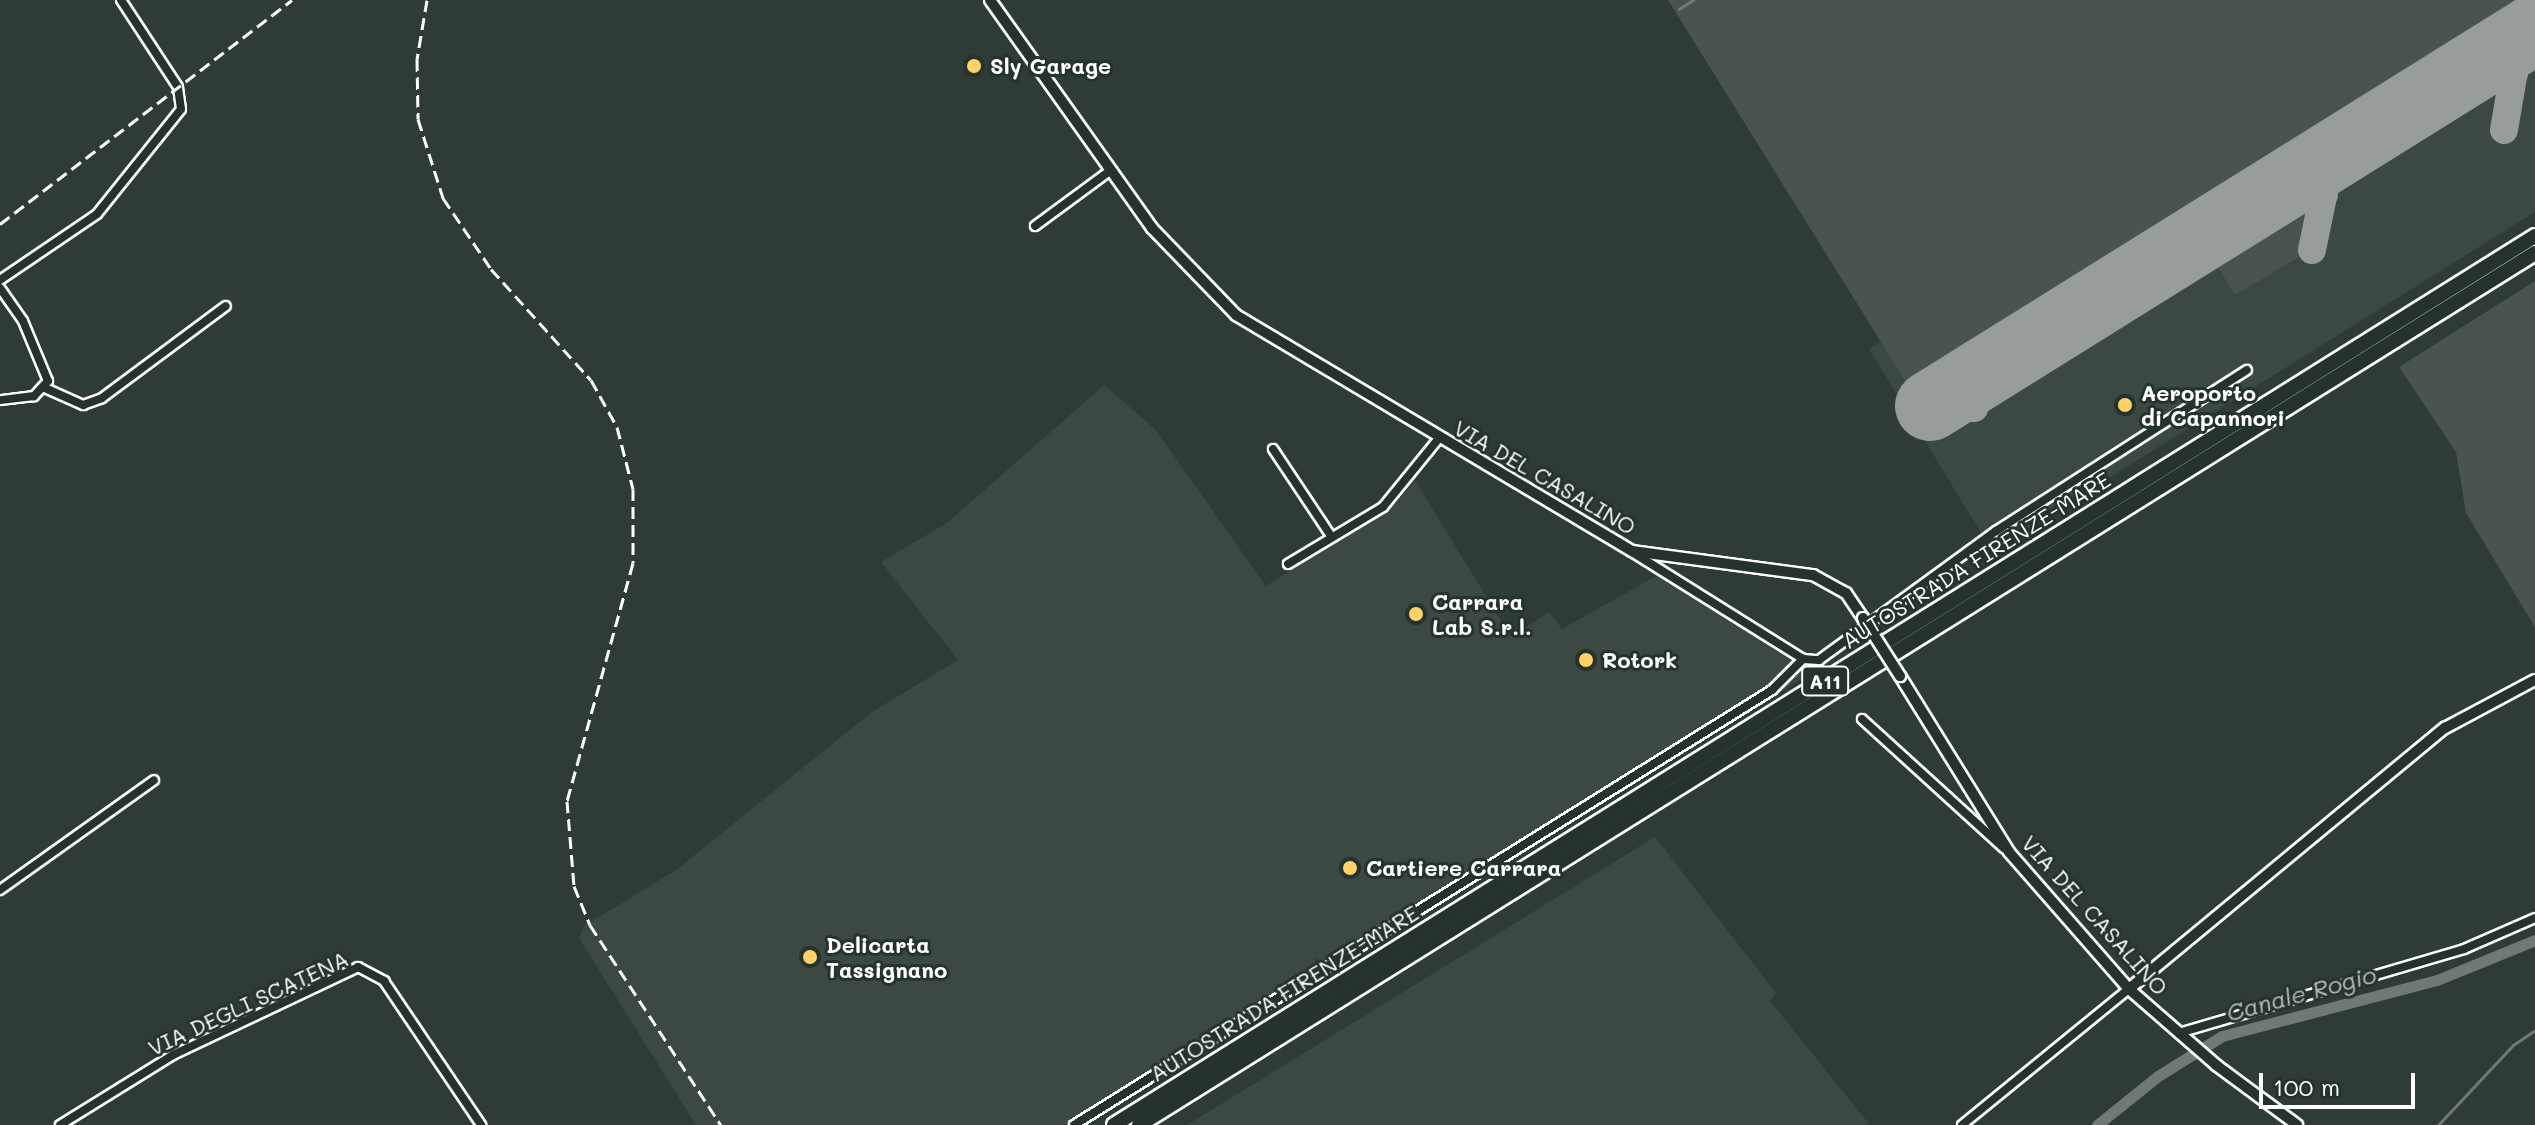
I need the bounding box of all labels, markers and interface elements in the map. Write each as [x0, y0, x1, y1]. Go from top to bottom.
place label: Sly Garage [990, 53, 1111, 79]
marker: Sly Garage [965, 57, 983, 75]
place label: Aeroporto di Capannori [2141, 379, 2285, 430]
marker: Aeroporto di Capannori [2116, 396, 2134, 414]
street label: VIA DEL CASALINO [1449, 414, 1641, 540]
street label: AUTOSTRADA FIRENZE-MARE [1837, 466, 2115, 654]
place label: Carrara Lab S.r.l. [1432, 588, 1532, 640]
marker: Carrara Lab S.r.l. [1407, 605, 1425, 623]
place label: Rotork [1602, 647, 1677, 673]
marker: Rotork [1577, 651, 1595, 669]
road number: A11 [1801, 665, 1849, 697]
street label: VIA DEL CASALINO [2016, 830, 2174, 1000]
place label: Cartiere Carrara [1366, 855, 1561, 881]
marker: Cartiere Carrara [1341, 859, 1359, 877]
street label: AUTOSTRADA FIRENZE-MARE [1145, 899, 1423, 1087]
place label: Delicarta Tassignano [826, 931, 947, 982]
street label: VIA DEGLI SCATENA [144, 945, 352, 1061]
marker: Delicarta Tassignano [801, 948, 819, 966]
water label: Canale Rogio [2223, 959, 2379, 1027]
scale bar [2263, 1057, 2419, 1107]
text: 100 m [2273, 1071, 2340, 1102]

